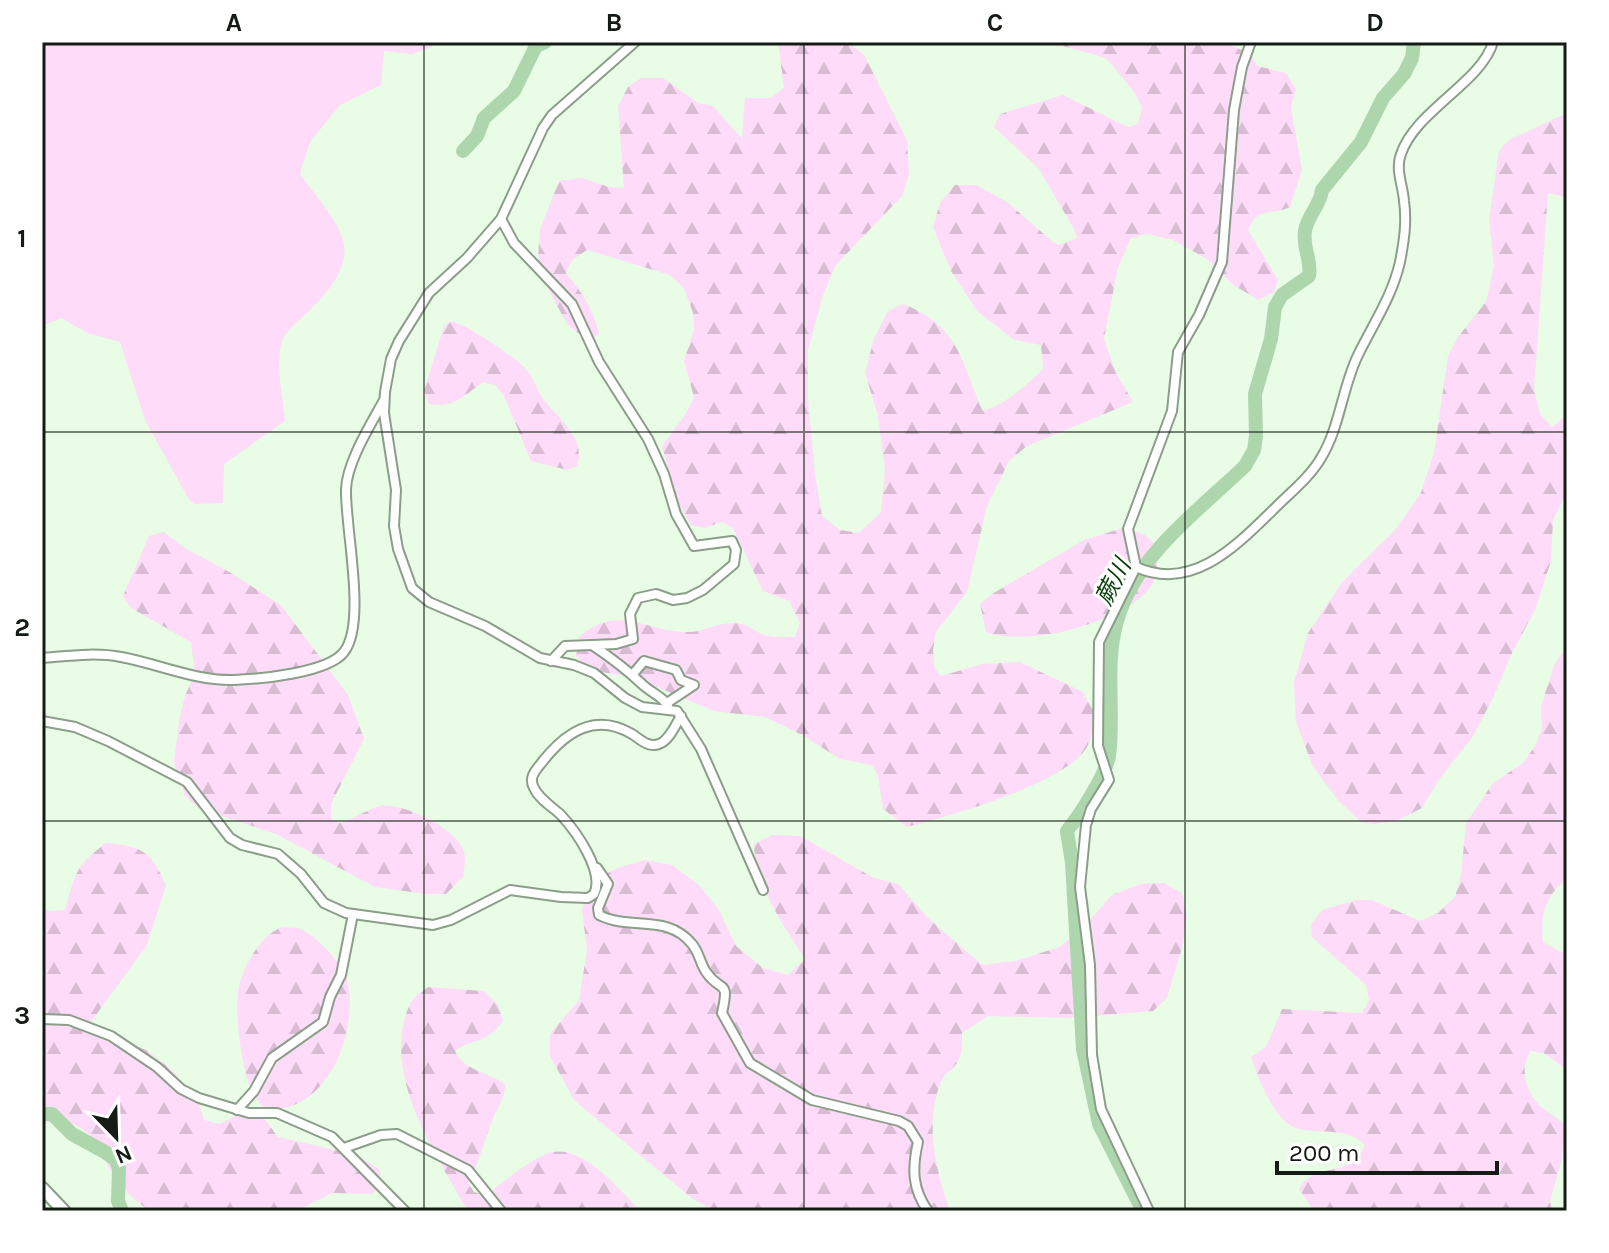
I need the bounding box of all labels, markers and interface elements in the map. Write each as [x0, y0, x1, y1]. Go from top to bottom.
text: A [226, 7, 242, 38]
text: B [606, 7, 622, 38]
text: C [987, 7, 1003, 38]
text: D [1366, 7, 1384, 38]
text: 1 [17, 223, 27, 254]
water label: 蕨川 [1090, 552, 1138, 610]
text: 2 [14, 612, 30, 643]
text: 3 [14, 1000, 30, 1031]
north arrow [76, 1097, 156, 1177]
scale bar [1277, 1125, 1497, 1175]
text: N [111, 1139, 136, 1170]
text: 200 m [1289, 1139, 1360, 1167]

